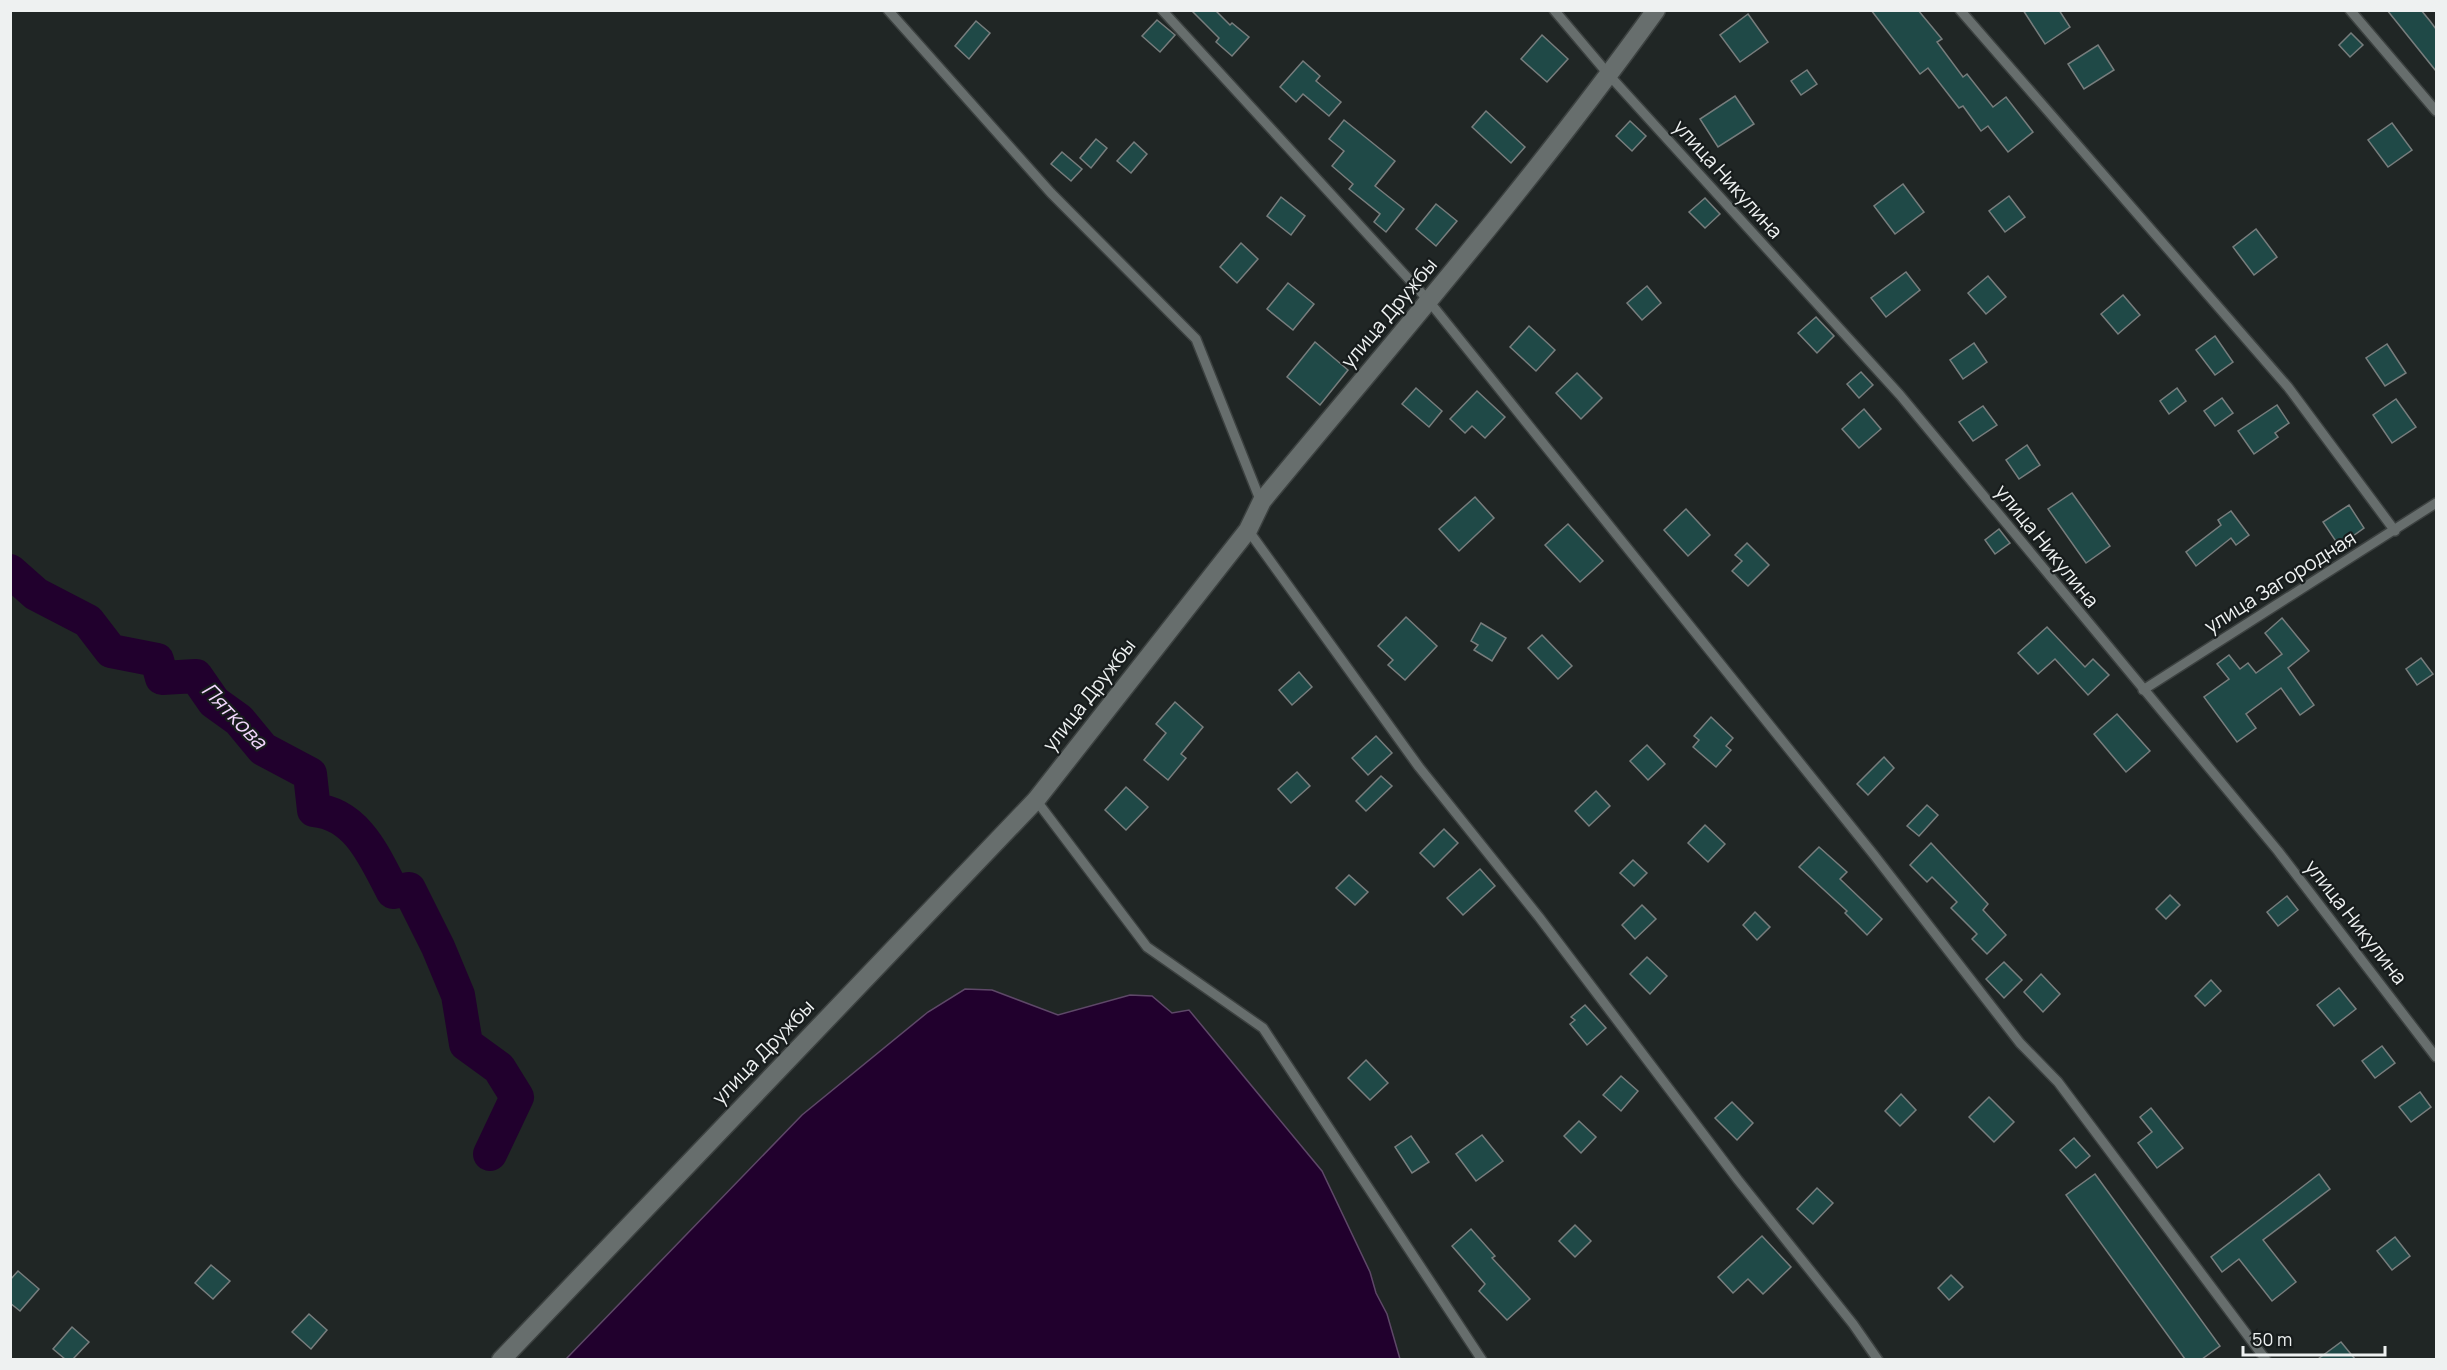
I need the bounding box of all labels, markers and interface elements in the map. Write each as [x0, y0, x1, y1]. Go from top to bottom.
street label: улица Никулина [1668, 113, 1789, 244]
street label: улица Дружбы [1334, 252, 1443, 374]
street label: улица Никулина [1989, 478, 2106, 613]
street label: улица Загородная [2199, 524, 2361, 639]
street label: улица Дружбы [1036, 633, 1141, 757]
water label: Пяткова [196, 676, 274, 756]
street label: улица Никулина [2299, 854, 2414, 990]
street label: улица Дружбы [706, 993, 820, 1110]
scale bar [2243, 1319, 2386, 1357]
text: 50 m [2252, 1327, 2292, 1351]

